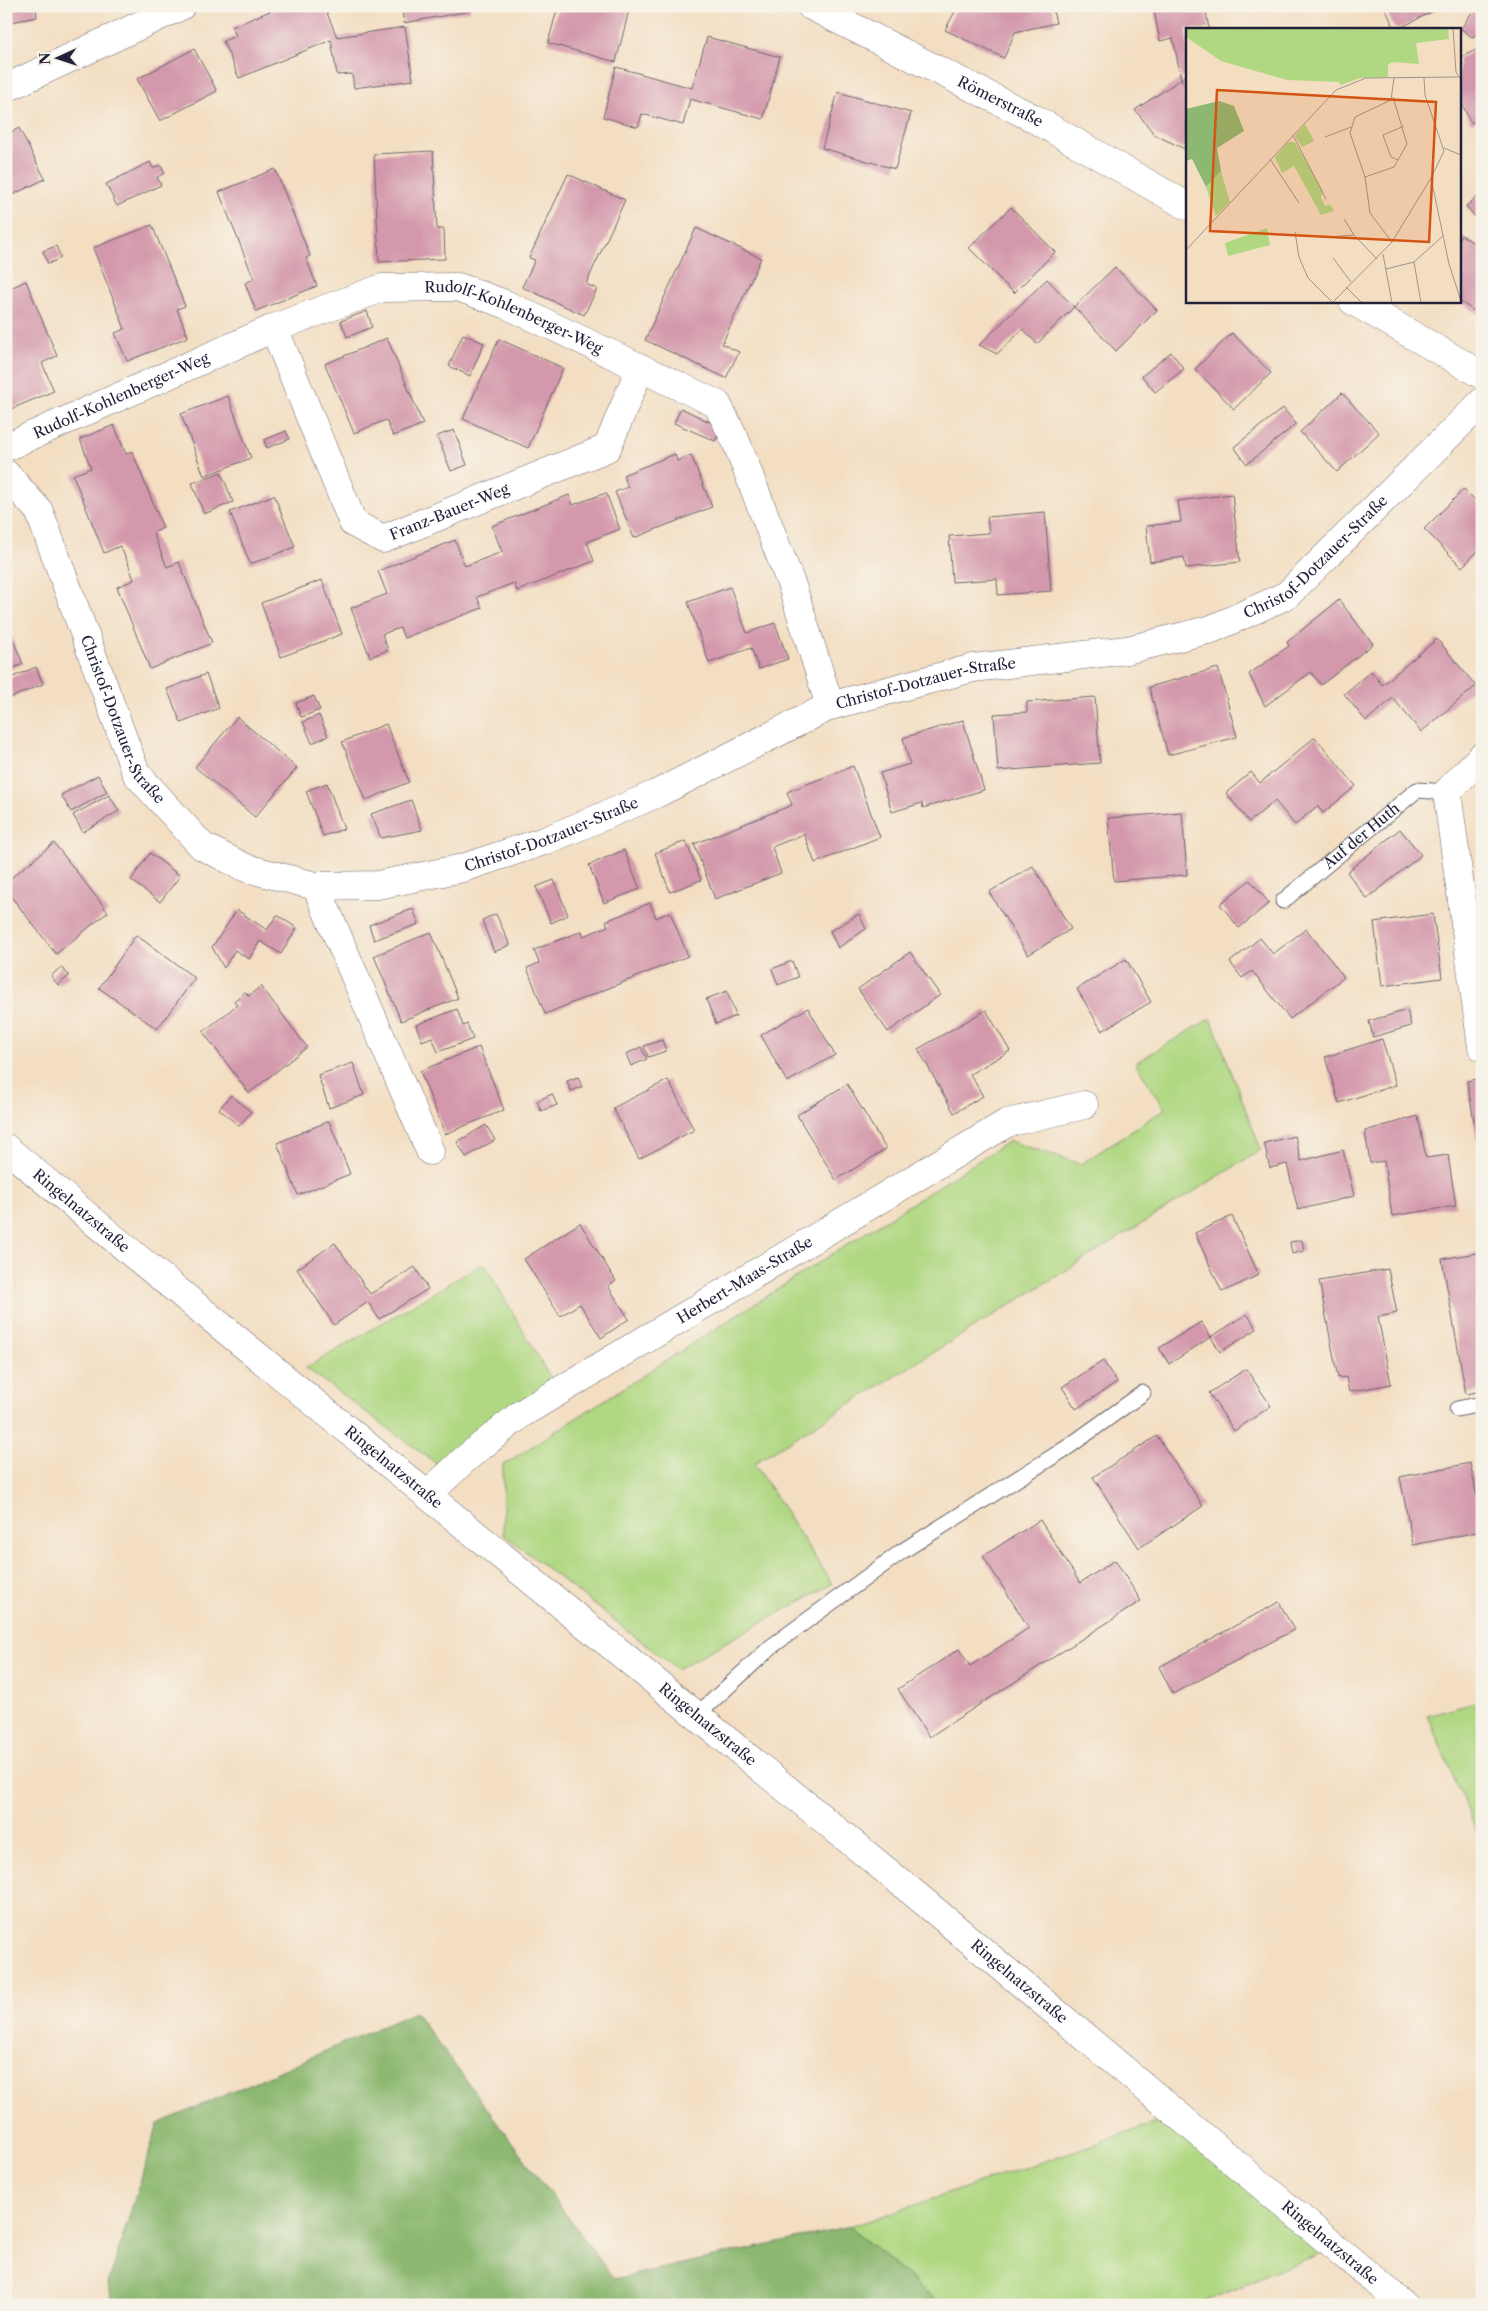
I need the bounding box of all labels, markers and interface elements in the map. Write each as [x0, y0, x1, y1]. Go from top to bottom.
inset map [1186, 28, 1460, 302]
north arrow [32, 32, 82, 82]
text: N [36, 52, 54, 65]
street label: Römerstraße [954, 71, 1047, 131]
street label: Rudolf-Kohlenberger-Weg [424, 276, 606, 358]
street label: Rudolf-Kohlenberger-Weg [30, 348, 212, 443]
street label: Franz-Bauer-Weg [387, 479, 512, 544]
street label: Christof-Dotzauer-Straße [1240, 491, 1391, 622]
street label: Christof-Dotzauer-Straße [77, 632, 169, 807]
street label: Christof-Dotzauer-Straße [834, 653, 1017, 713]
street label: Christof-Dotzauer-Straße [462, 793, 641, 876]
street label: Auf der Huth [1318, 798, 1404, 873]
street label: Ringelnatzstraße [29, 1164, 134, 1257]
street label: Herbert-Maas-Straße [673, 1232, 816, 1327]
street label: Ringelnatzstraße [341, 1421, 446, 1513]
street label: Ringelnatzstraße [655, 1678, 761, 1770]
street label: Ringelnatzstraße [967, 1935, 1072, 2027]
street label: Ringelnatzstraße [1278, 2196, 1383, 2289]

